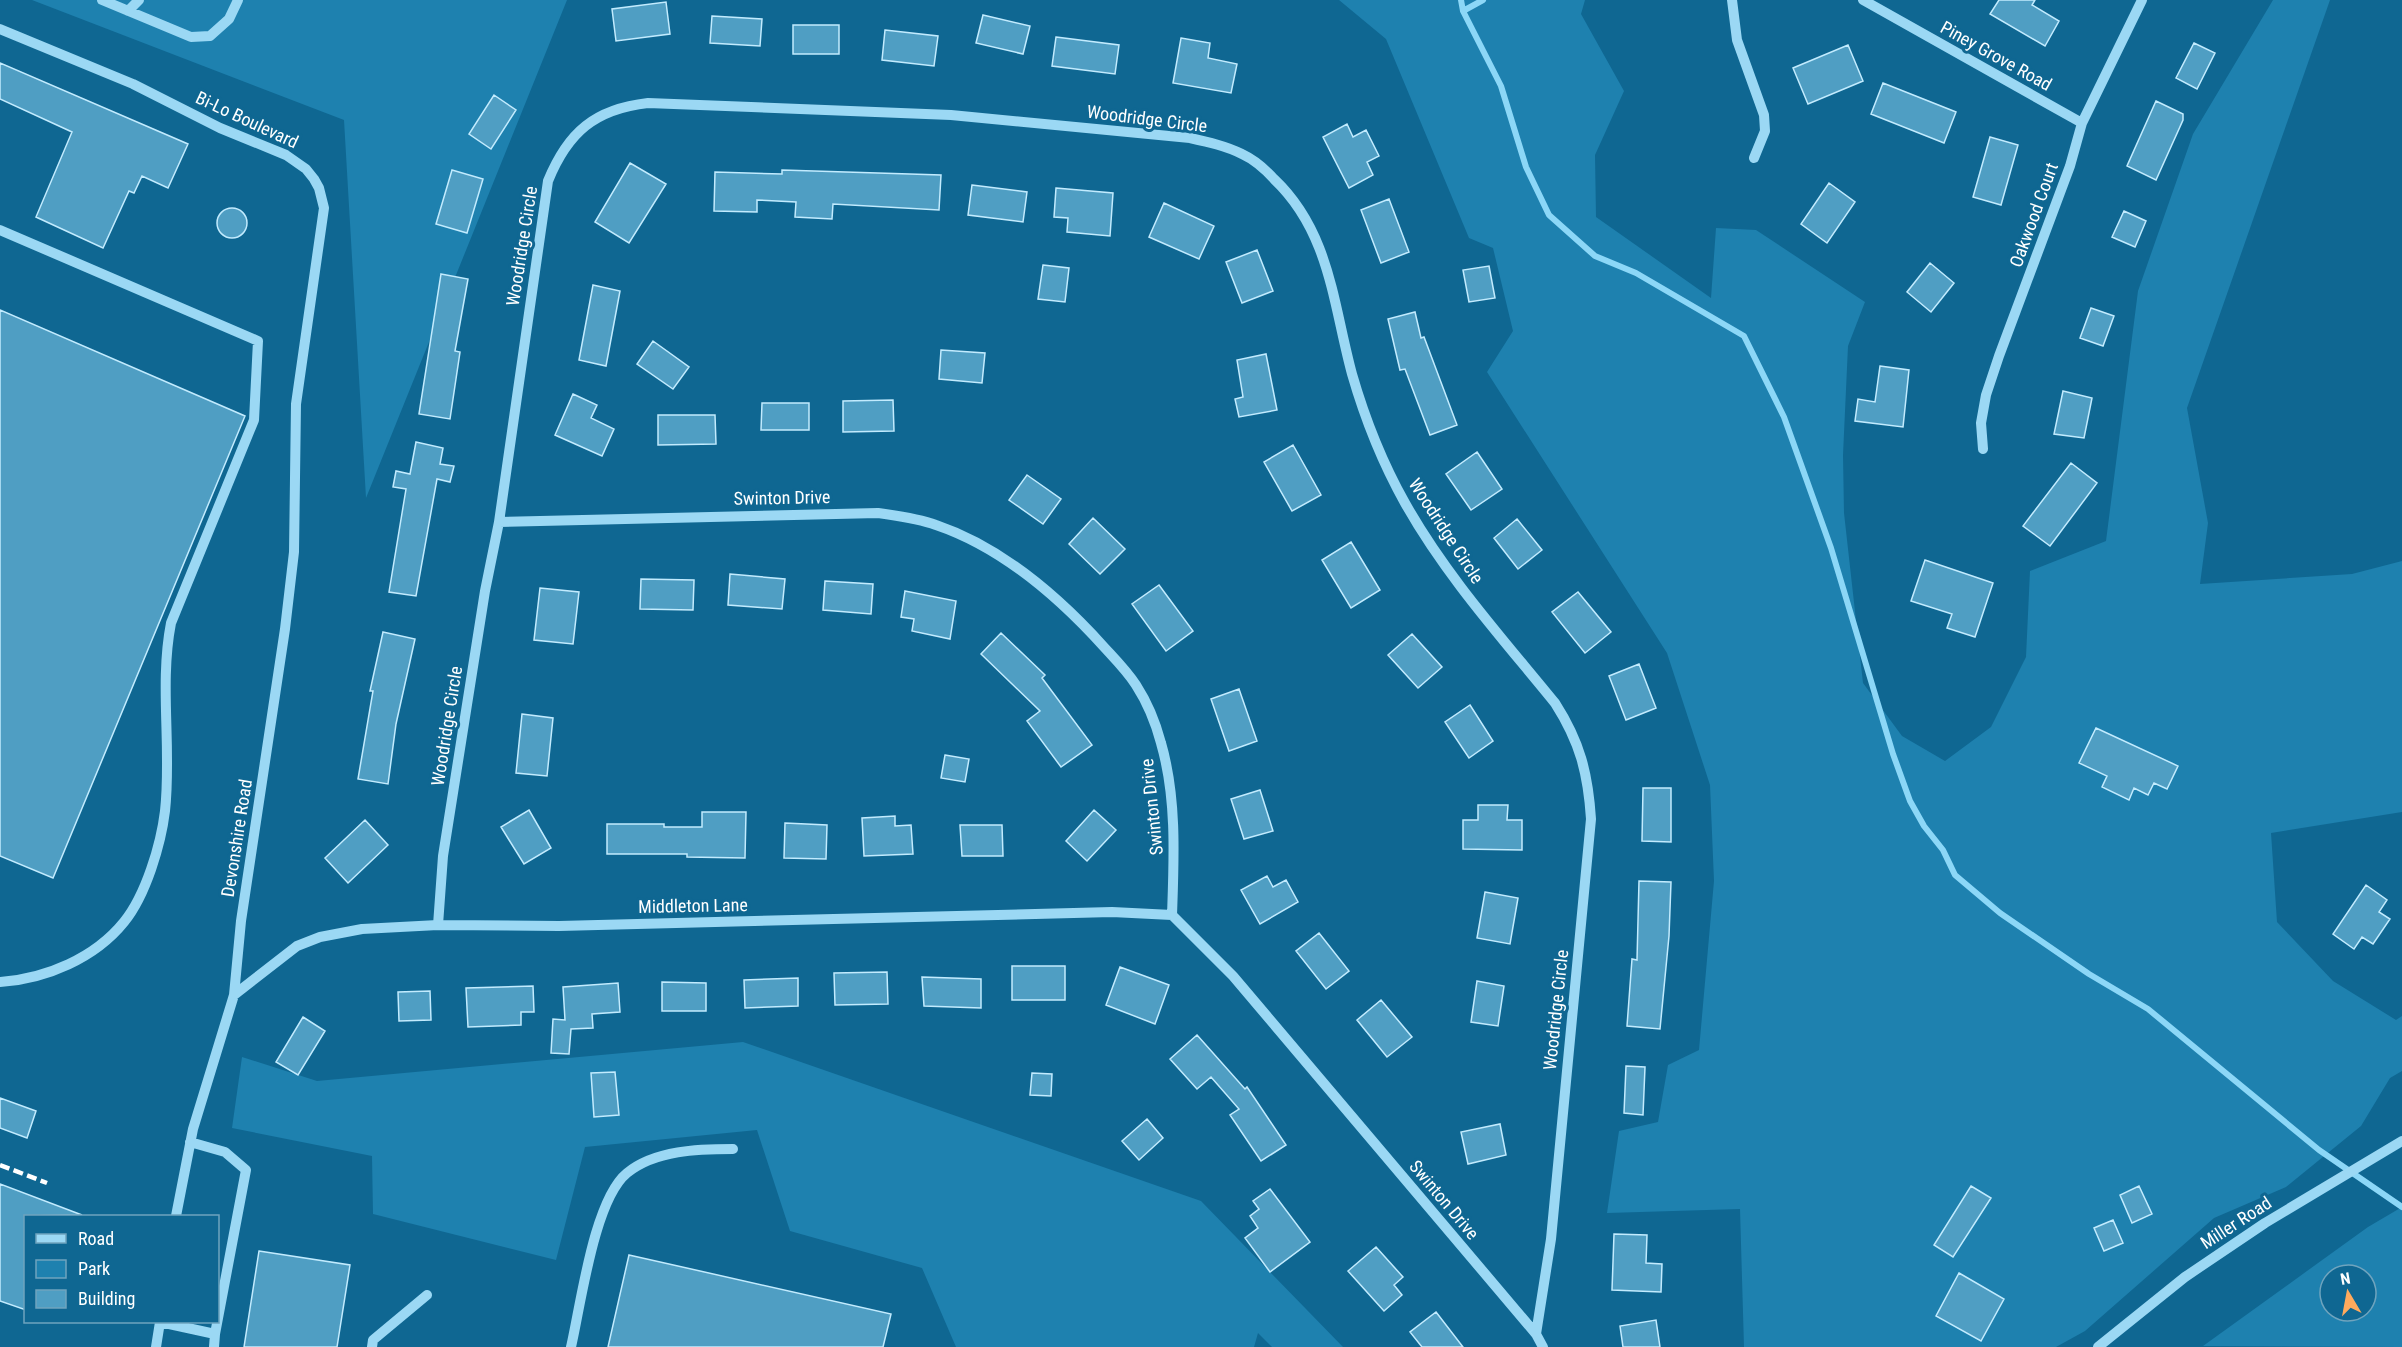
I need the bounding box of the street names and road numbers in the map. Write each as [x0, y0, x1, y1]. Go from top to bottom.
street label: Piney Grove Road [1937, 16, 2056, 95]
street label: Bi-Lo Boulevard [193, 87, 302, 152]
street label: Woodridge Circle [1086, 101, 1208, 136]
street label: Oakwood Court [2005, 160, 2062, 270]
street label: Woodridge Circle [502, 185, 541, 307]
street label: Woodridge Circle [1405, 474, 1488, 587]
street label: Swinton Drive [733, 486, 831, 509]
street label: Woodridge Circle [427, 665, 466, 787]
street label: Swinton Drive [1136, 758, 1167, 856]
street label: Devonshire Road [217, 778, 256, 898]
street label: Middleton Lane [638, 894, 748, 917]
street label: Woodridge Circle [1539, 949, 1572, 1071]
street label: Swinton Drive [1405, 1156, 1484, 1244]
street label: Miller Road [2196, 1192, 2275, 1253]

